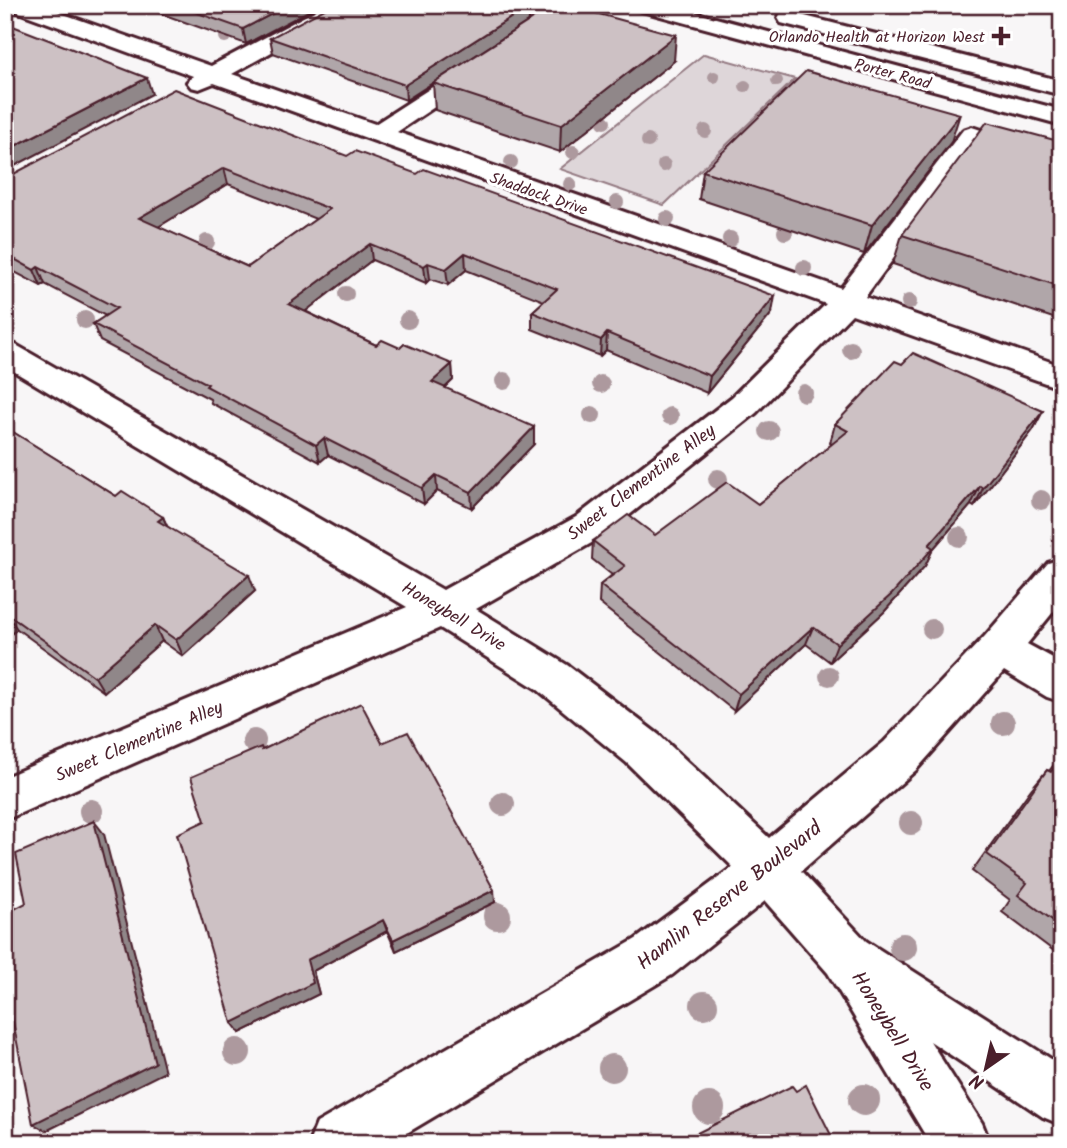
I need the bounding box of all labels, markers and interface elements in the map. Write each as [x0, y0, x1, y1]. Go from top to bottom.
place label: Orlando Health at Horizon West [769, 25, 986, 50]
marker: Orlando Health at Horizon West [991, 26, 1011, 46]
street label: Porter Road [852, 52, 935, 97]
street label: Shaddock Drive [486, 166, 591, 223]
street label: Sweet Clementine Alley [561, 417, 723, 549]
street label: Honeybell Drive [395, 575, 511, 660]
street label: Sweet Clementine Alley [51, 694, 229, 791]
street label: Hamlin Reserve Boulevard [630, 813, 830, 979]
street label: Honeybell Drive [841, 965, 942, 1099]
north arrow [951, 1032, 1021, 1102]
text: N [964, 1065, 991, 1096]

